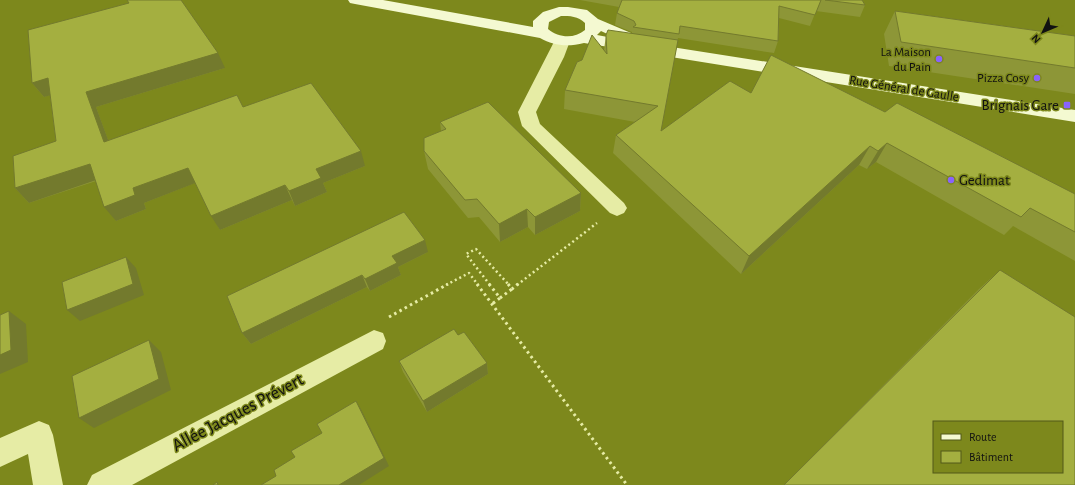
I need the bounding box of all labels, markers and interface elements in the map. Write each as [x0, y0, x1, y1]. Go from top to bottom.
north arrow [1023, 12, 1063, 52]
text: N [1030, 32, 1043, 45]
place label: La Maison du Pain [880, 46, 931, 74]
marker: La Maison du Pain [934, 54, 944, 64]
place label: Pizza Cosy [977, 72, 1029, 85]
marker: Pizza Cosy [1032, 73, 1042, 83]
street label: Rue Général de Gaulle [848, 74, 960, 104]
place label: Brignais Gare [982, 98, 1059, 113]
marker: Brignais Gare [1062, 100, 1072, 110]
place label: Gedimat [959, 173, 1010, 188]
marker: Gedimat [946, 175, 956, 185]
street label: Allée Jacques Prévert [169, 371, 307, 455]
legend [933, 421, 1063, 473]
text: Route [969, 431, 996, 443]
text: Bâtiment [969, 451, 1013, 463]

